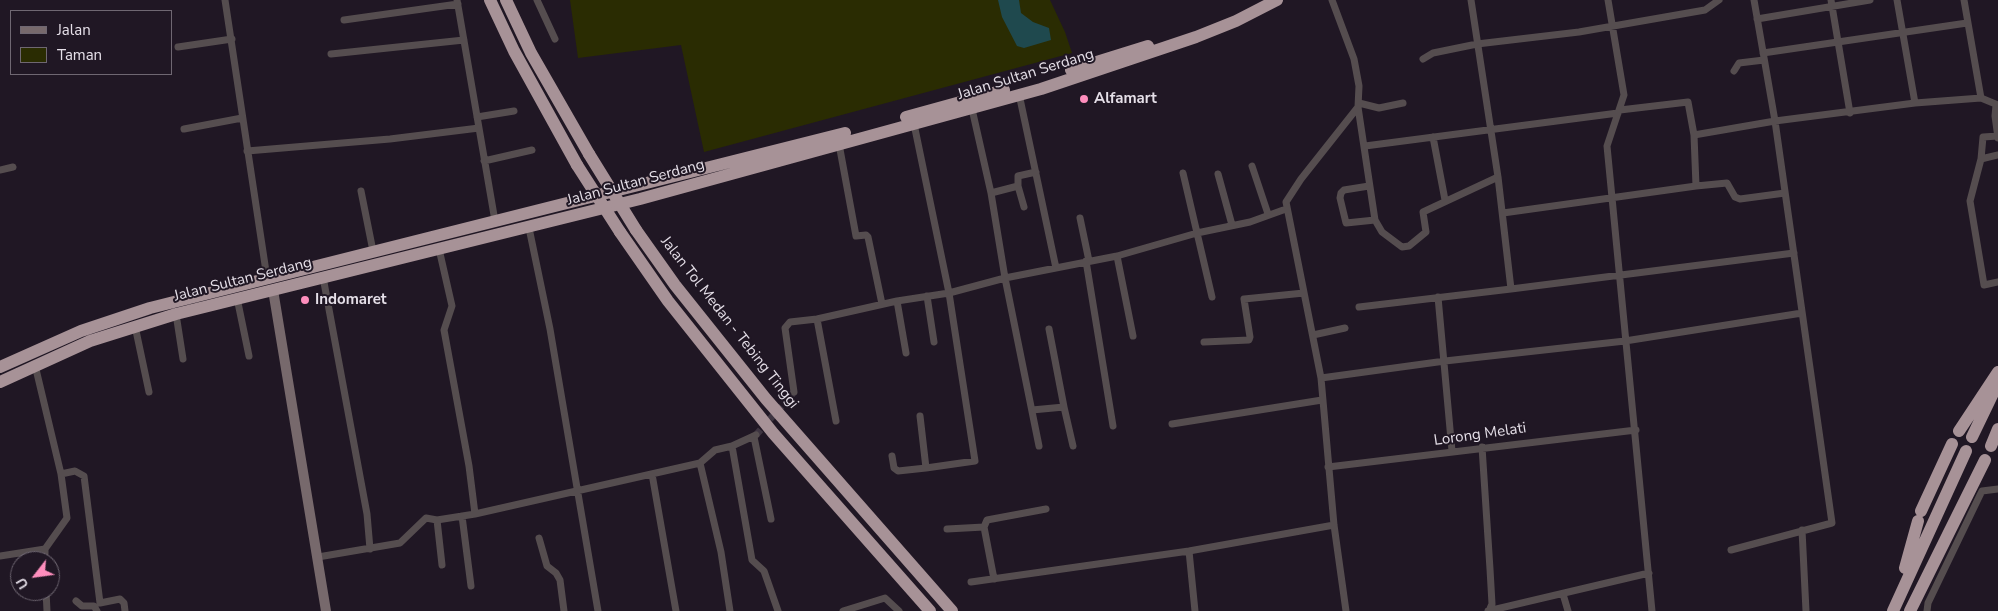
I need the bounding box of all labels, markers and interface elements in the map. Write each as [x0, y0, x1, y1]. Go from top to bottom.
legend [10, 10, 172, 75]
text: Jalan [57, 20, 91, 40]
text: Taman [57, 45, 102, 65]
street label: Jalan Sultan Serdang [956, 46, 1096, 104]
place label: Alfamart [1094, 90, 1157, 108]
marker: Alfamart [1078, 93, 1090, 105]
street label: Jalan Sultan Serdang [565, 156, 707, 210]
street label: Jalan Tol Medan - Tebing Tinggi [656, 233, 802, 413]
street label: Jalan Sultan Serdang [172, 254, 314, 306]
place label: Indomaret [315, 291, 387, 309]
marker: Indomaret [299, 294, 311, 306]
street label: Lorong Melati [1433, 420, 1527, 450]
north arrow [10, 551, 60, 601]
text: U [12, 574, 33, 592]

